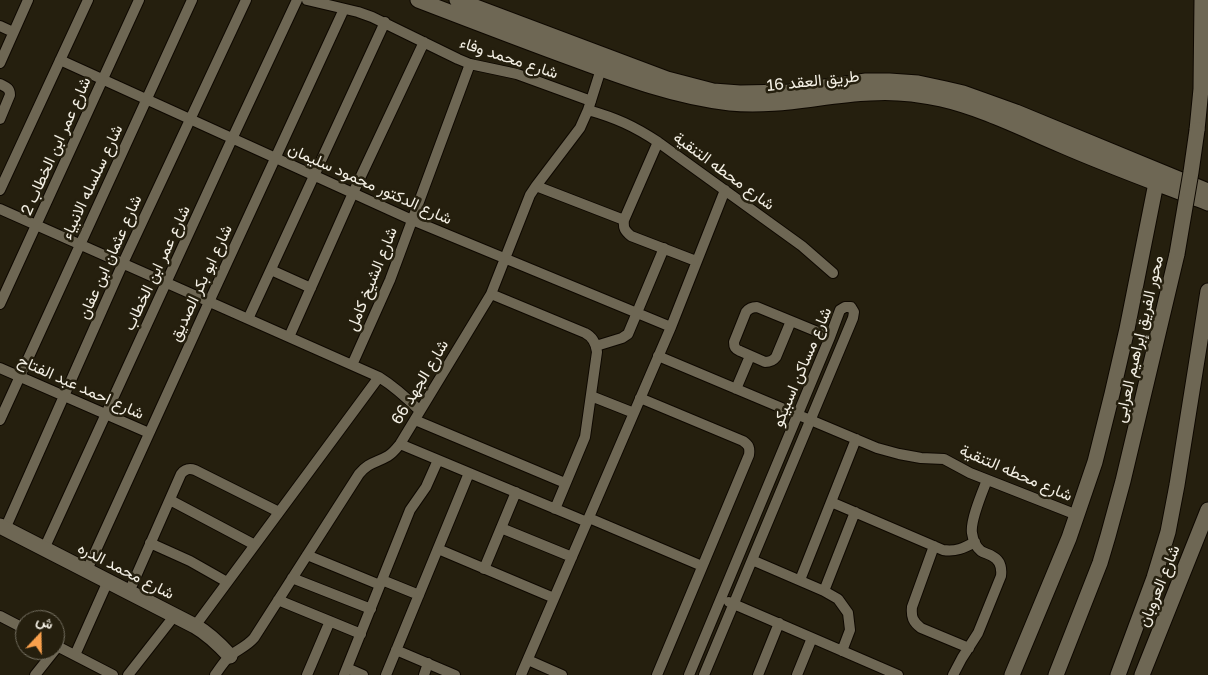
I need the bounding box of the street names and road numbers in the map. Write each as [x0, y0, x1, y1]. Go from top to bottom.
street label: شارع محمد وفاء [457, 33, 561, 83]
street label: طريق العقد 16 [766, 67, 860, 95]
street label: شارع عمر ابن الخطاب 2 [17, 74, 95, 218]
street label: شارع سلسله الانبياء [57, 122, 127, 242]
street label: شارع محطه التنقية [670, 128, 778, 214]
street label: شارع الدكتور محمود سليمان [285, 139, 455, 229]
street label: شارع عثمان ابن عفان [74, 192, 146, 322]
street label: شارع عمر ابن الخطاب [120, 202, 194, 334]
street label: شارع ابو بكر الصديق [166, 222, 236, 344]
street label: شارع الشيخ كامل [342, 224, 402, 334]
street label: محور الفريق إبراهيم العرابى [1110, 254, 1168, 424]
street label: شارع مساكن اسبيكو [768, 304, 836, 430]
street label: شارع الجهد 66 [387, 336, 453, 428]
street label: شارع احمد عبد الفتاح [15, 351, 147, 423]
street label: شارع محطه التنقية [957, 441, 1075, 505]
street label: شارع محمد الدره [75, 538, 177, 604]
street label: شارع العروبان [1134, 542, 1184, 630]

